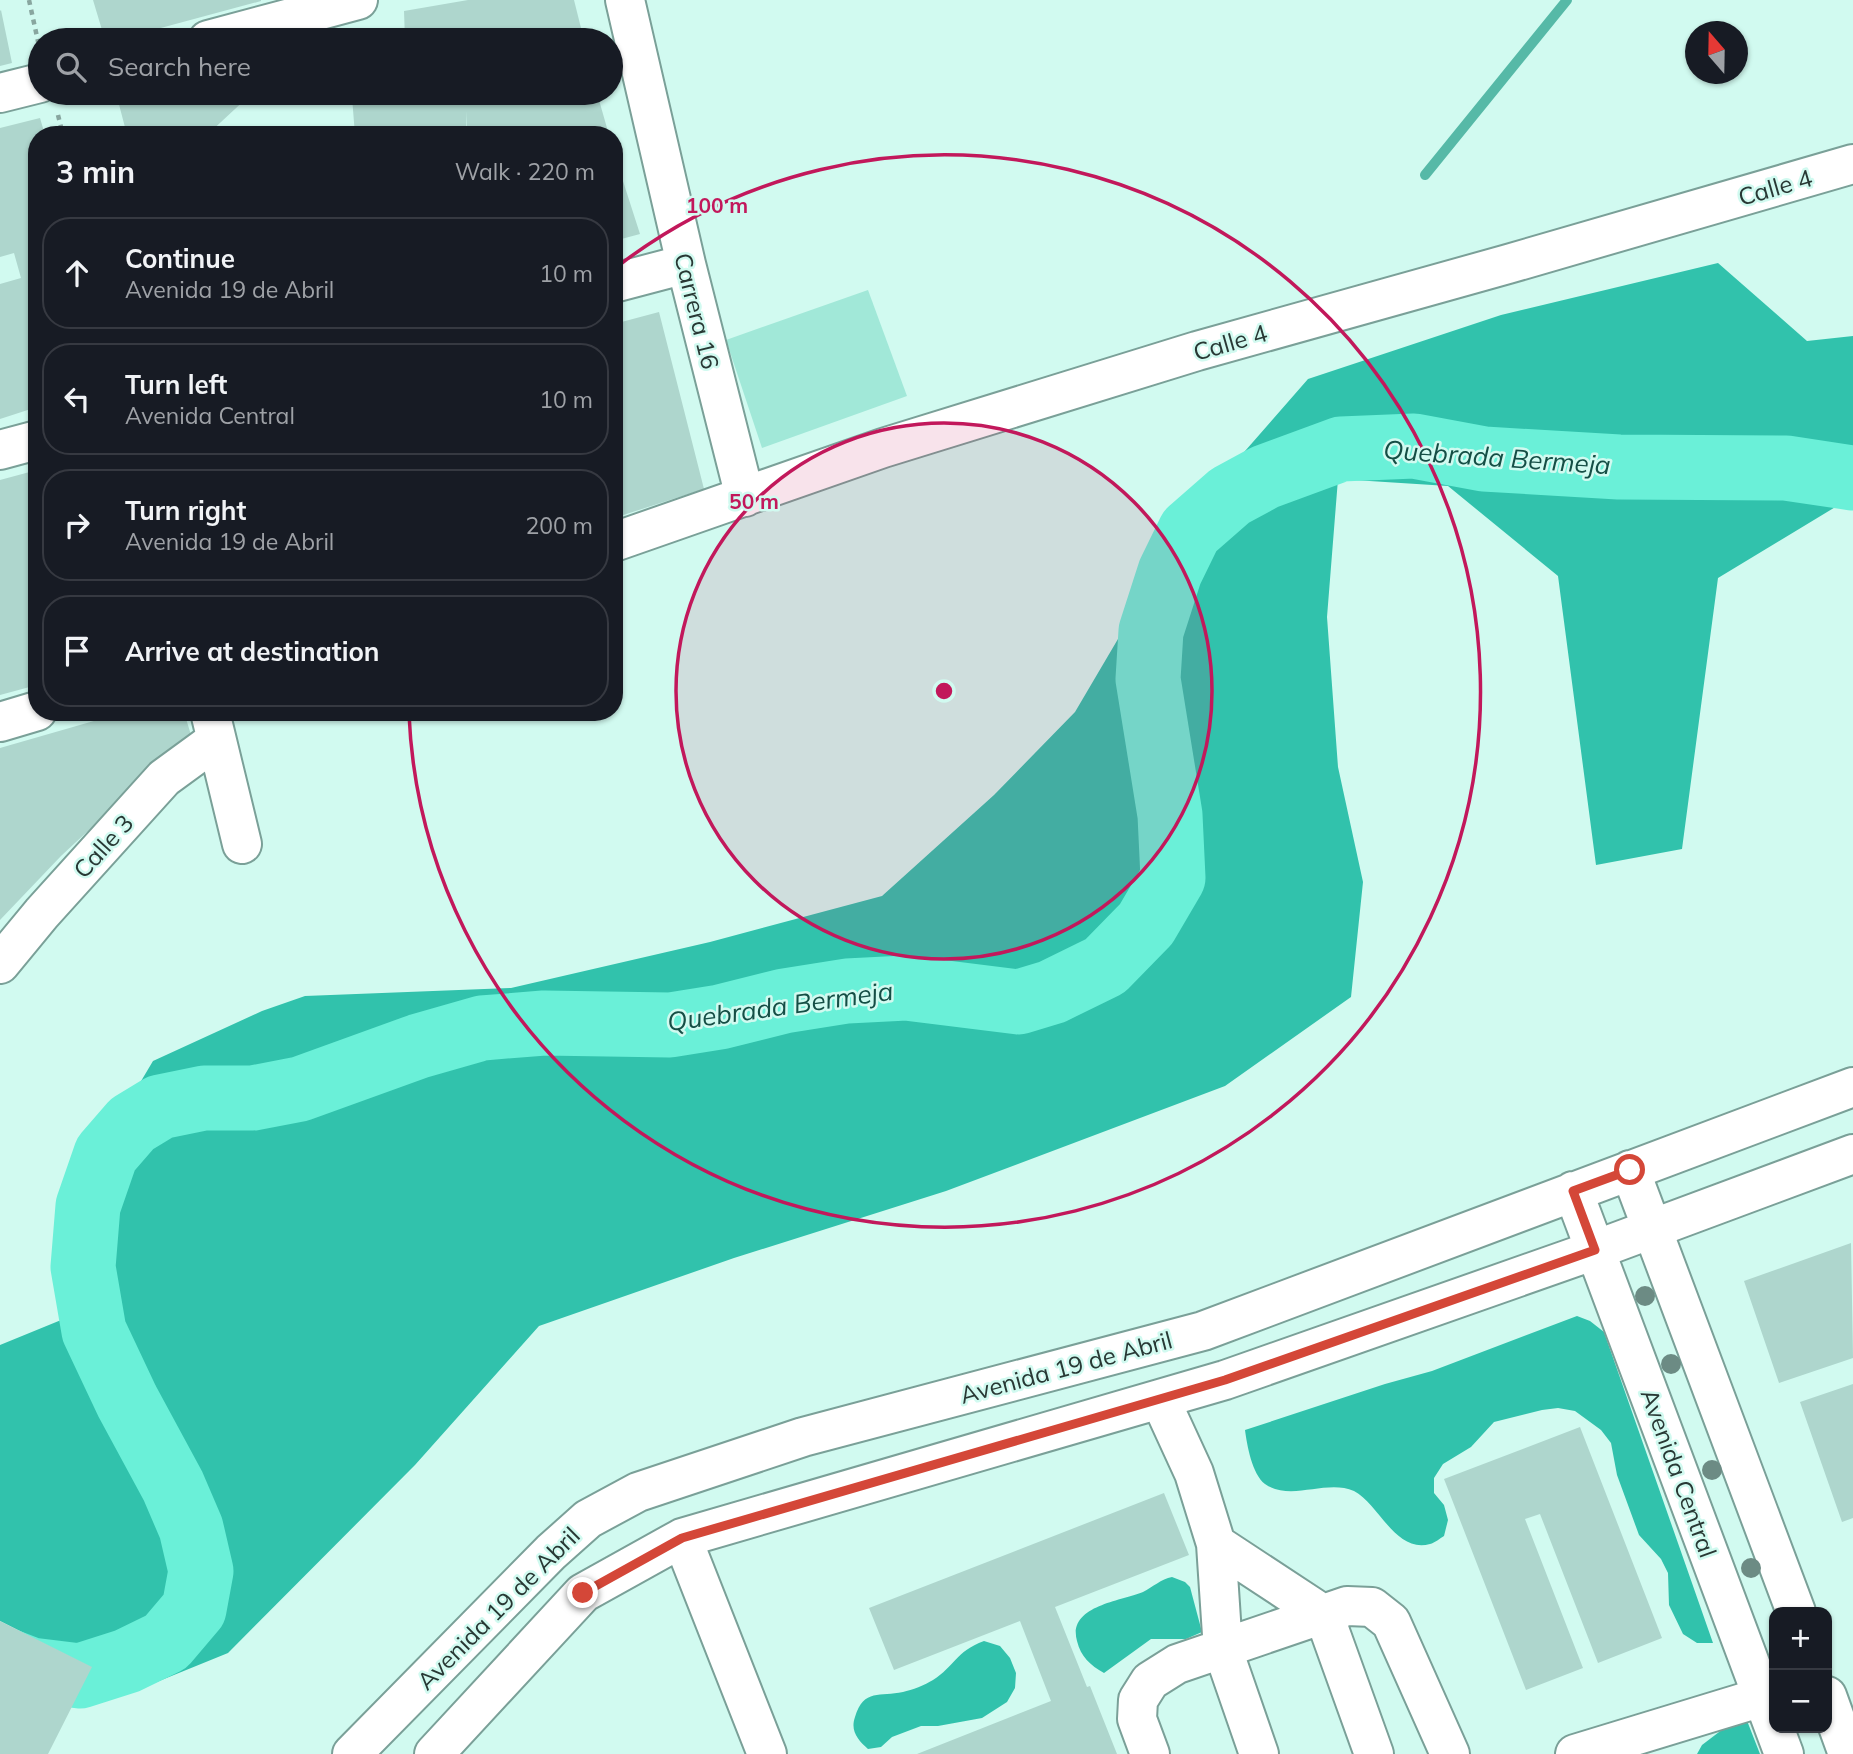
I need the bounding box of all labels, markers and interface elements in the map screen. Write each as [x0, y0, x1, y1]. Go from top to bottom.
north arrow [1685, 21, 1748, 84]
search box [28, 28, 623, 105]
icon: search [52, 48, 90, 86]
text: Search here [108, 50, 251, 83]
text: 3 min [56, 153, 135, 191]
text: Walk · 220 m [455, 157, 595, 186]
street label: Calle 4 [1735, 162, 1815, 212]
text: 100 m [686, 192, 748, 218]
text: Continue [125, 242, 235, 275]
street label: Carrera 16 [668, 250, 726, 372]
icon: ahead [58, 254, 96, 292]
text: 10 m [539, 259, 593, 288]
text: Avenida 19 de Abril [125, 275, 334, 304]
street label: Calle 4 [1190, 317, 1270, 367]
text: Turn left [125, 368, 227, 401]
icon: left [58, 380, 96, 418]
text: 10 m [539, 385, 593, 414]
text: Avenida Central [125, 401, 295, 430]
water label: Quebrada Bermeja [1382, 433, 1612, 481]
text: 50 m [729, 488, 779, 514]
text: Turn right [125, 494, 246, 527]
icon: right [58, 506, 96, 544]
text: 200 m [525, 511, 593, 540]
text: Avenida 19 de Abril [125, 527, 334, 556]
icon: arrive [58, 632, 96, 670]
text: Arrive at destination [125, 635, 380, 668]
centre of rings [932, 679, 956, 703]
street label: Calle 3 [67, 808, 139, 884]
water label: Quebrada Bermeja [665, 974, 895, 1038]
route start [1614, 1154, 1645, 1185]
street label: Avenida 19 de Abril [957, 1324, 1175, 1410]
street label: Avenida Central [1635, 1385, 1723, 1561]
street label: Avenida 19 de Abril [410, 1520, 586, 1696]
route end [567, 1577, 598, 1608]
map controls [1769, 1607, 1832, 1733]
button: + [1769, 1607, 1832, 1670]
button: − [1769, 1670, 1832, 1733]

